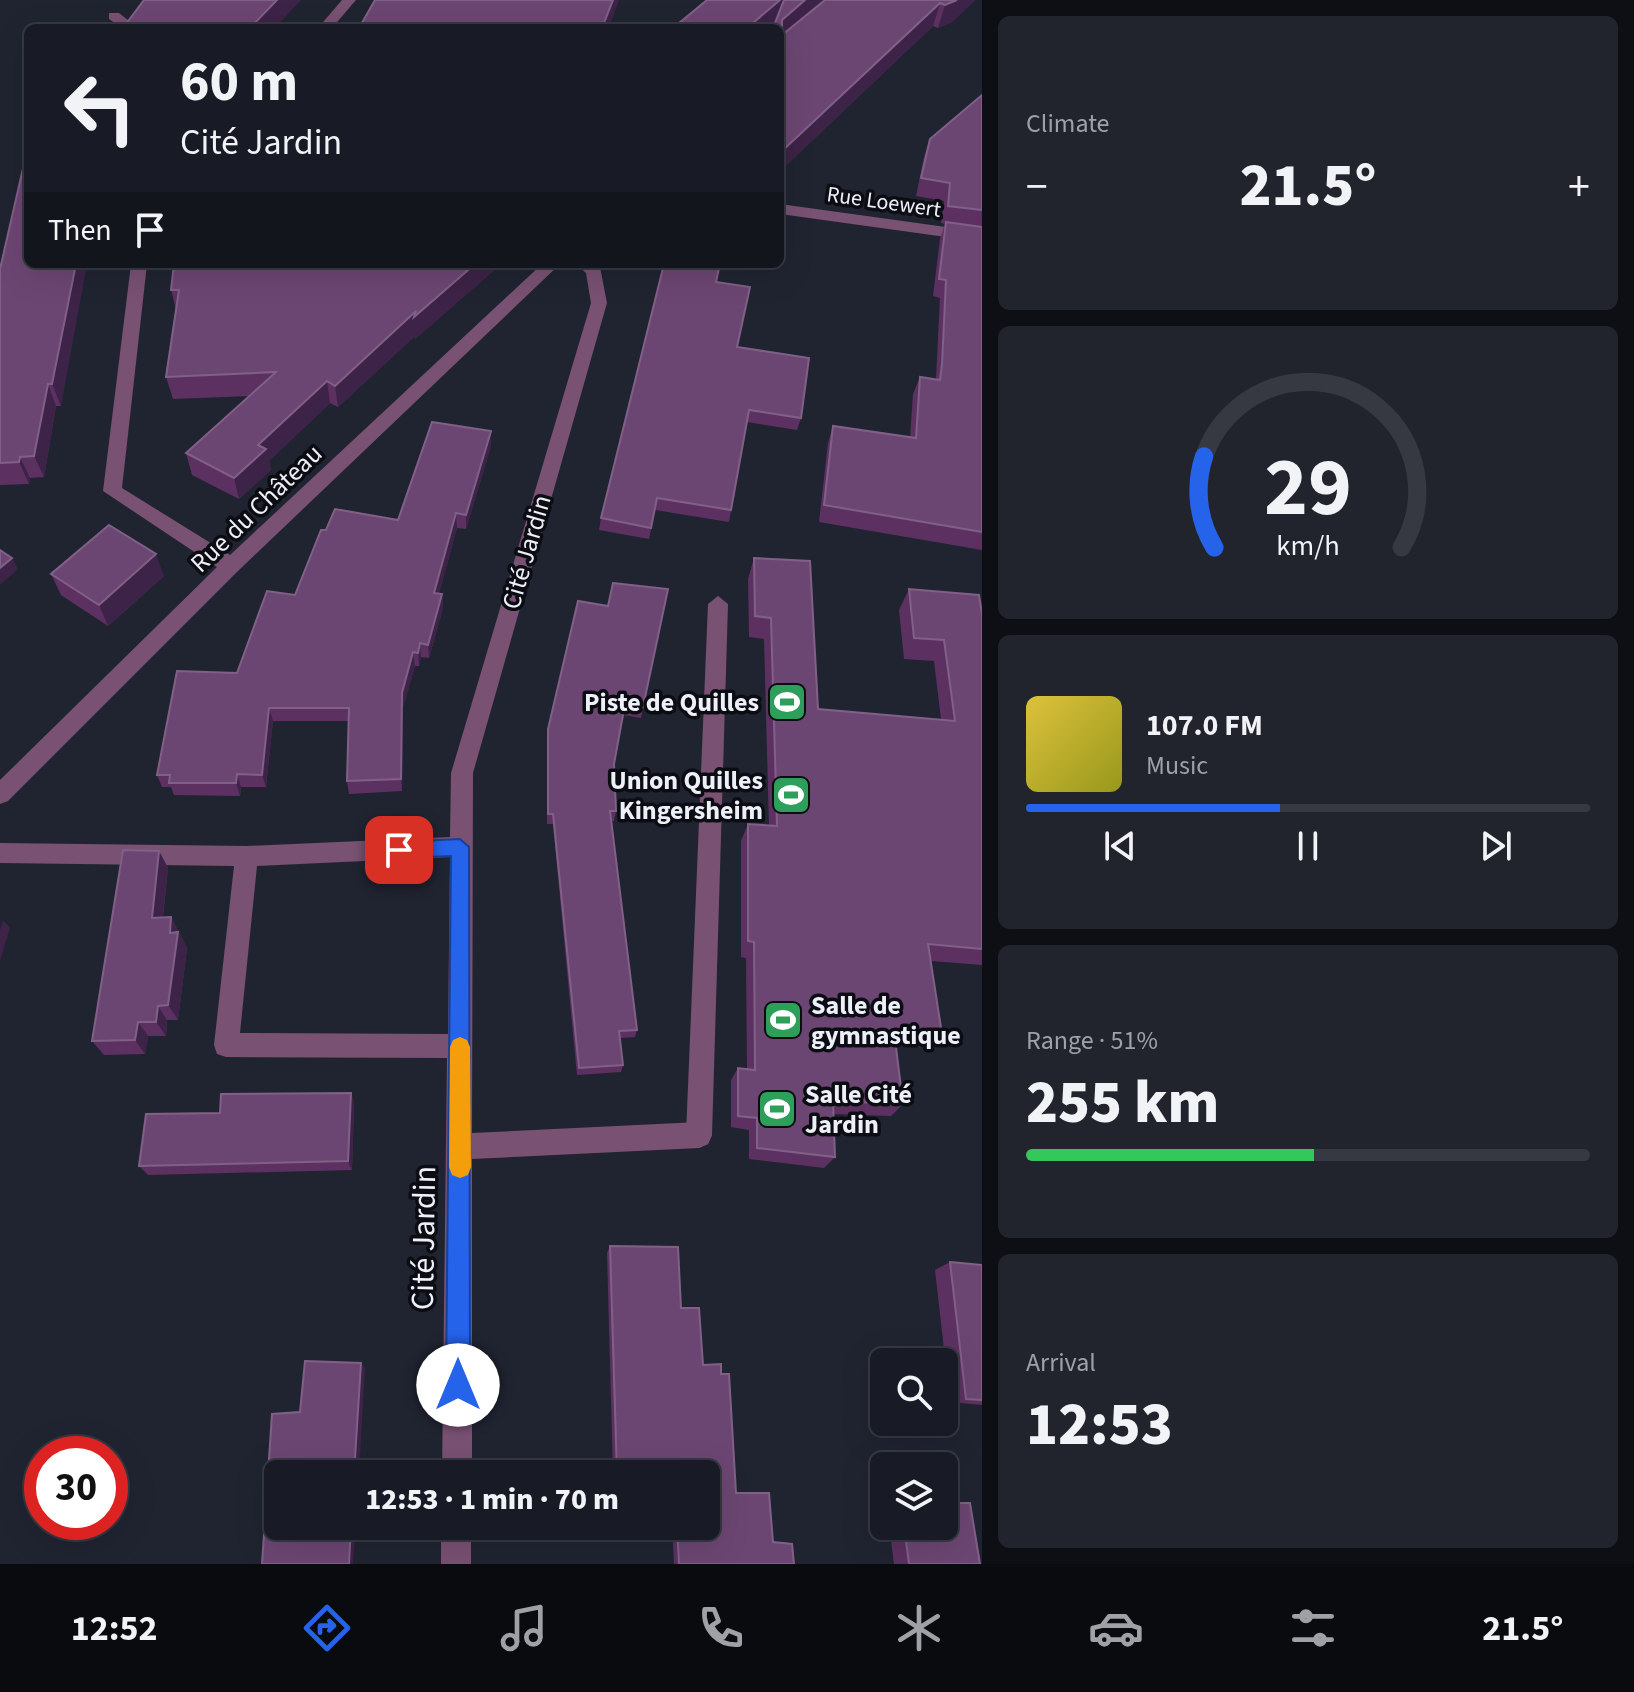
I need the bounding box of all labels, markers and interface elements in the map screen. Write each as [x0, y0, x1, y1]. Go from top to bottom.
text: 60 m [180, 43, 298, 122]
icon: left [48, 56, 152, 160]
text: Climate [1026, 105, 1110, 142]
text: Cité Jardin [180, 117, 342, 168]
text: 21.5° [1240, 144, 1376, 229]
text: − [1026, 156, 1048, 219]
text: + [1568, 156, 1590, 219]
street label: Rue Loewert [825, 178, 944, 226]
icon: arrive [128, 208, 172, 252]
text: Then [48, 209, 112, 252]
text: 29 [1264, 429, 1352, 547]
street label: Rue du Château [182, 436, 331, 581]
street label: Cité Jardin [493, 491, 560, 614]
text: km/h [1276, 527, 1340, 567]
sports icon: Piste de Quilles [766, 681, 808, 723]
place label: Piste de Quilles [584, 684, 759, 721]
text: 107.0 FM [1146, 704, 1263, 747]
text: Music [1146, 747, 1208, 784]
place label: Union Quilles Kingersheim [610, 762, 763, 829]
sports icon: Union Quilles Kingersheim [770, 774, 812, 816]
pin [365, 816, 433, 884]
icon: previous [1098, 824, 1142, 868]
icon: pause [1286, 824, 1330, 868]
icon: next [1474, 824, 1518, 868]
icon: arrive [377, 828, 421, 872]
place label: Salle de gymnastique [811, 987, 961, 1054]
sports icon: Salle de gymnastique [762, 999, 804, 1041]
text: Range · 51% [1026, 1022, 1158, 1059]
text: 255 km [1026, 1061, 1219, 1146]
place label: Salle Cité Jardin [805, 1076, 912, 1143]
sports icon: Salle Cité Jardin [756, 1088, 798, 1130]
street label: Cité Jardin [400, 1166, 448, 1310]
position arrow [416, 1343, 500, 1427]
text: Arrival [1026, 1344, 1096, 1381]
map controls [870, 1348, 958, 1540]
button: search [870, 1348, 958, 1436]
text: 12:53 [1026, 1383, 1173, 1468]
speed limit sign: 30 [24, 1436, 128, 1540]
button: layers [870, 1452, 958, 1540]
text: 12:53 · 1 min · 70 m [365, 1478, 619, 1521]
icon: directions [299, 1600, 355, 1656]
icon: music [496, 1600, 552, 1656]
icon: phone [693, 1600, 749, 1656]
icon: climate [891, 1600, 947, 1656]
icon: car [1088, 1600, 1144, 1656]
icon: filters [1285, 1600, 1341, 1656]
text: 12:52 [71, 1603, 157, 1654]
text: 21.5° [1482, 1603, 1563, 1654]

